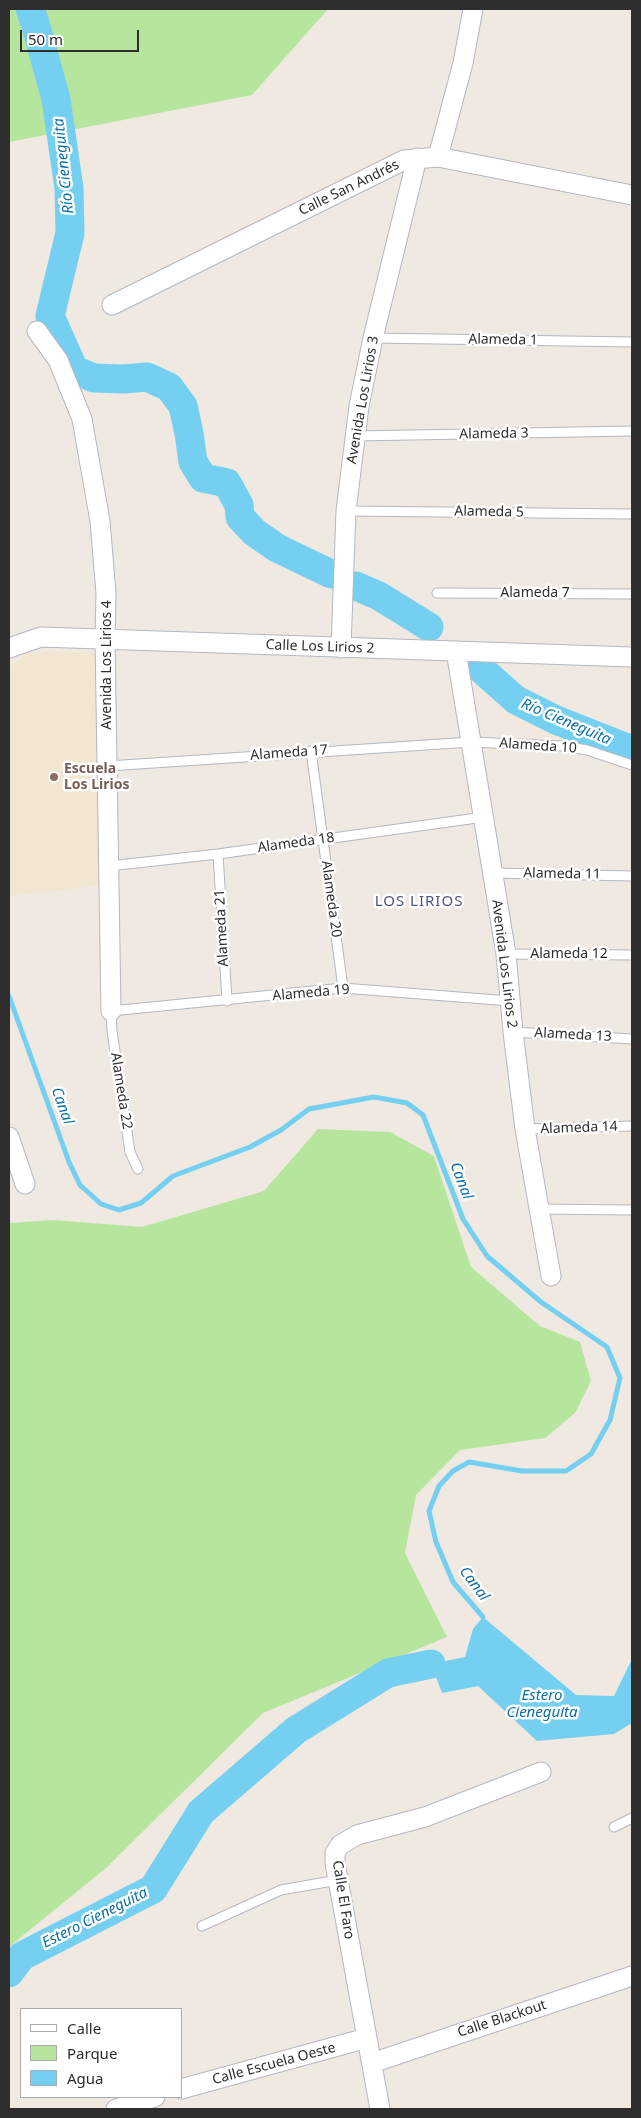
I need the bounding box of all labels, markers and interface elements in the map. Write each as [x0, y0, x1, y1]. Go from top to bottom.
scale bar [22, 20, 141, 52]
text: 50 m [28, 29, 63, 49]
water label: Río Cieneguita [50, 117, 78, 215]
street label: Calle San Andrés [296, 156, 402, 220]
street label: Alameda 1 [468, 331, 538, 349]
street label: Avenida Los Lirios 3 [343, 335, 383, 465]
street label: Alameda 3 [459, 425, 529, 443]
street label: Alameda 5 [454, 503, 524, 521]
street label: Alameda 7 [500, 585, 570, 601]
street label: Avenida Los Lirios 4 [99, 600, 115, 730]
street label: Calle Los Lirios 2 [265, 637, 375, 657]
water label: Río Cieneguita [518, 695, 614, 749]
street label: Alameda 10 [499, 735, 577, 757]
street label: Alameda 17 [250, 742, 328, 764]
place label: Escuela Los Lirios [64, 761, 129, 794]
marker: Escuela Los Lirios [48, 771, 60, 783]
street label: Alameda 18 [256, 829, 336, 857]
street label: Alameda 20 [317, 859, 345, 939]
street label: Alameda 11 [523, 865, 601, 883]
street label: Alameda 21 [212, 889, 232, 967]
district label: LOS LIRIOS [373, 893, 465, 911]
street label: Avenida Los Lirios 2 [488, 899, 520, 1029]
street label: Alameda 12 [530, 946, 608, 962]
street label: Alameda 19 [272, 981, 350, 1005]
street label: Alameda 13 [534, 1025, 612, 1045]
street label: Alameda 22 [107, 1051, 135, 1131]
water label: Canal [47, 1085, 77, 1127]
street label: Alameda 14 [540, 1118, 618, 1138]
water label: Canal [446, 1160, 476, 1202]
water label: Canal [455, 1563, 493, 1605]
water label: Estero Cieneguita [506, 1687, 578, 1722]
street label: Calle El Faro [328, 1859, 358, 1941]
water label: Estero Cieneguita [39, 1884, 151, 1952]
street label: Calle Blackout [455, 1997, 549, 2041]
legend [20, 2008, 182, 2098]
text: Calle [67, 2018, 101, 2038]
street label: Calle Escuela Oeste [211, 2039, 337, 2089]
text: Parque [67, 2043, 117, 2063]
text: Agua [67, 2068, 104, 2088]

